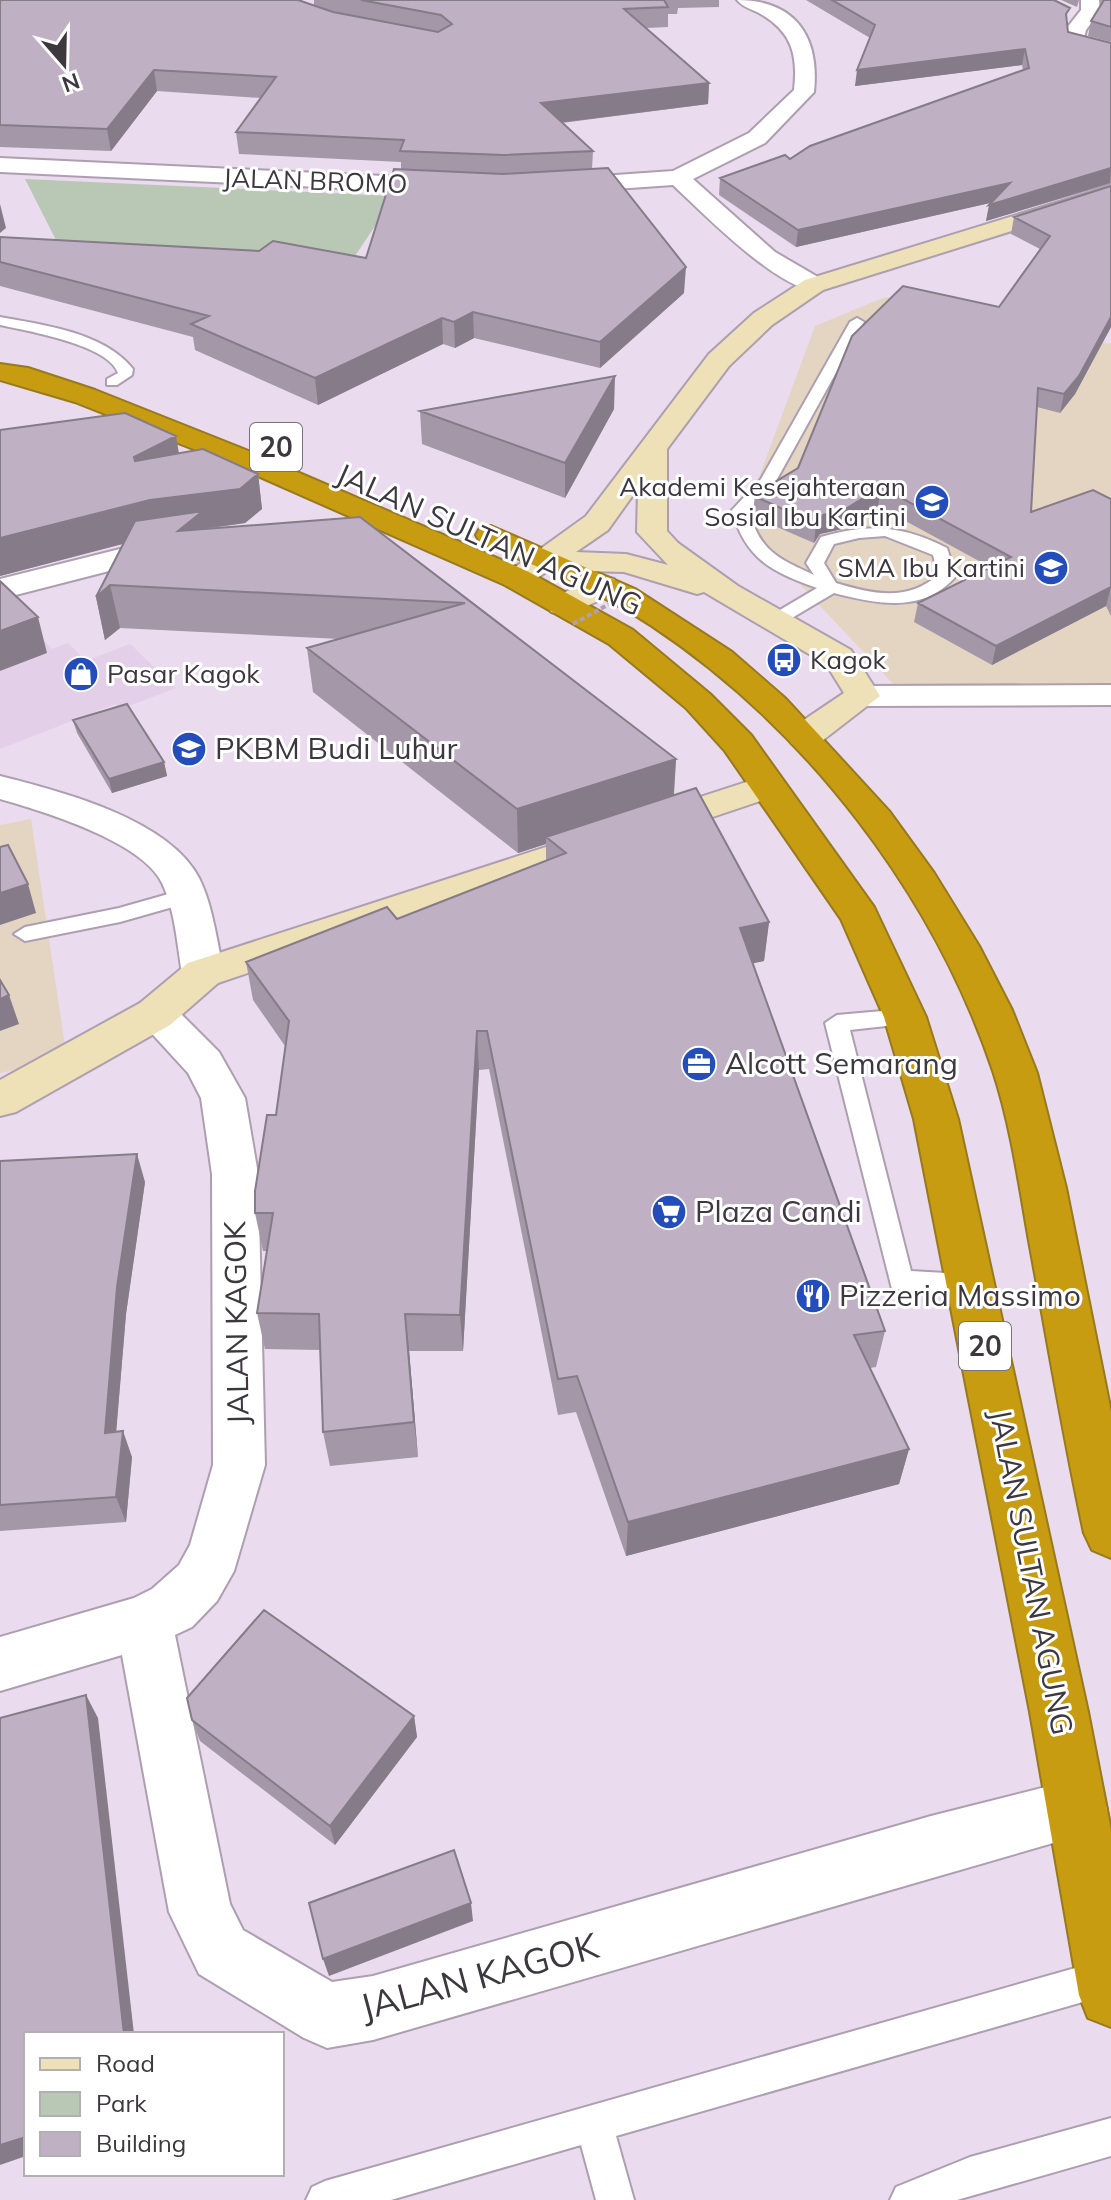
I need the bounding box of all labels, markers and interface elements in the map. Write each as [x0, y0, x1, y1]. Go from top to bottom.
north arrow [24, 24, 104, 104]
text: N [58, 67, 83, 99]
street label: JALAN BROMO [222, 161, 408, 200]
road number: 20 [250, 423, 302, 471]
street label: JALAN SULTAN AGUNG [330, 454, 648, 624]
place label: Akademi Kesejahteraan Sosial Ibu Kartini [619, 470, 906, 533]
school or university icon: Akademi Kesejahteraan Sosial Ibu Kartini [913, 483, 951, 521]
school or university icon: SMA Ibu Kartini [1032, 549, 1070, 587]
place label: SMA Ibu Kartini [838, 551, 1025, 584]
bus stop icon: Kagok [765, 641, 803, 679]
place label: Kagok [810, 643, 887, 676]
shop icon: Pasar Kagok [62, 655, 100, 693]
place label: Pasar Kagok [107, 657, 260, 690]
place label: PKBM Budi Luhur [215, 729, 457, 767]
school or university icon: PKBM Budi Luhur [170, 730, 208, 768]
place label: Alcott Semarang [725, 1044, 958, 1082]
office icon: Alcott Semarang [680, 1045, 718, 1083]
place label: Plaza Candi [695, 1192, 862, 1230]
supermarket icon: Plaza Candi [650, 1193, 688, 1231]
street label: JALAN KAGOK [215, 1220, 257, 1425]
place label: Pizzeria Massimo [839, 1276, 1081, 1314]
restaurant icon: Pizzeria Massimo [794, 1277, 832, 1315]
road number: 20 [959, 1322, 1011, 1370]
street label: JALAN SULTAN AGUNG [982, 1406, 1082, 1738]
street label: JALAN KAGOK [355, 1922, 604, 2029]
legend [24, 2032, 284, 2176]
text: Road [96, 2048, 155, 2078]
text: Park [96, 2088, 147, 2118]
text: Building [96, 2128, 186, 2158]

